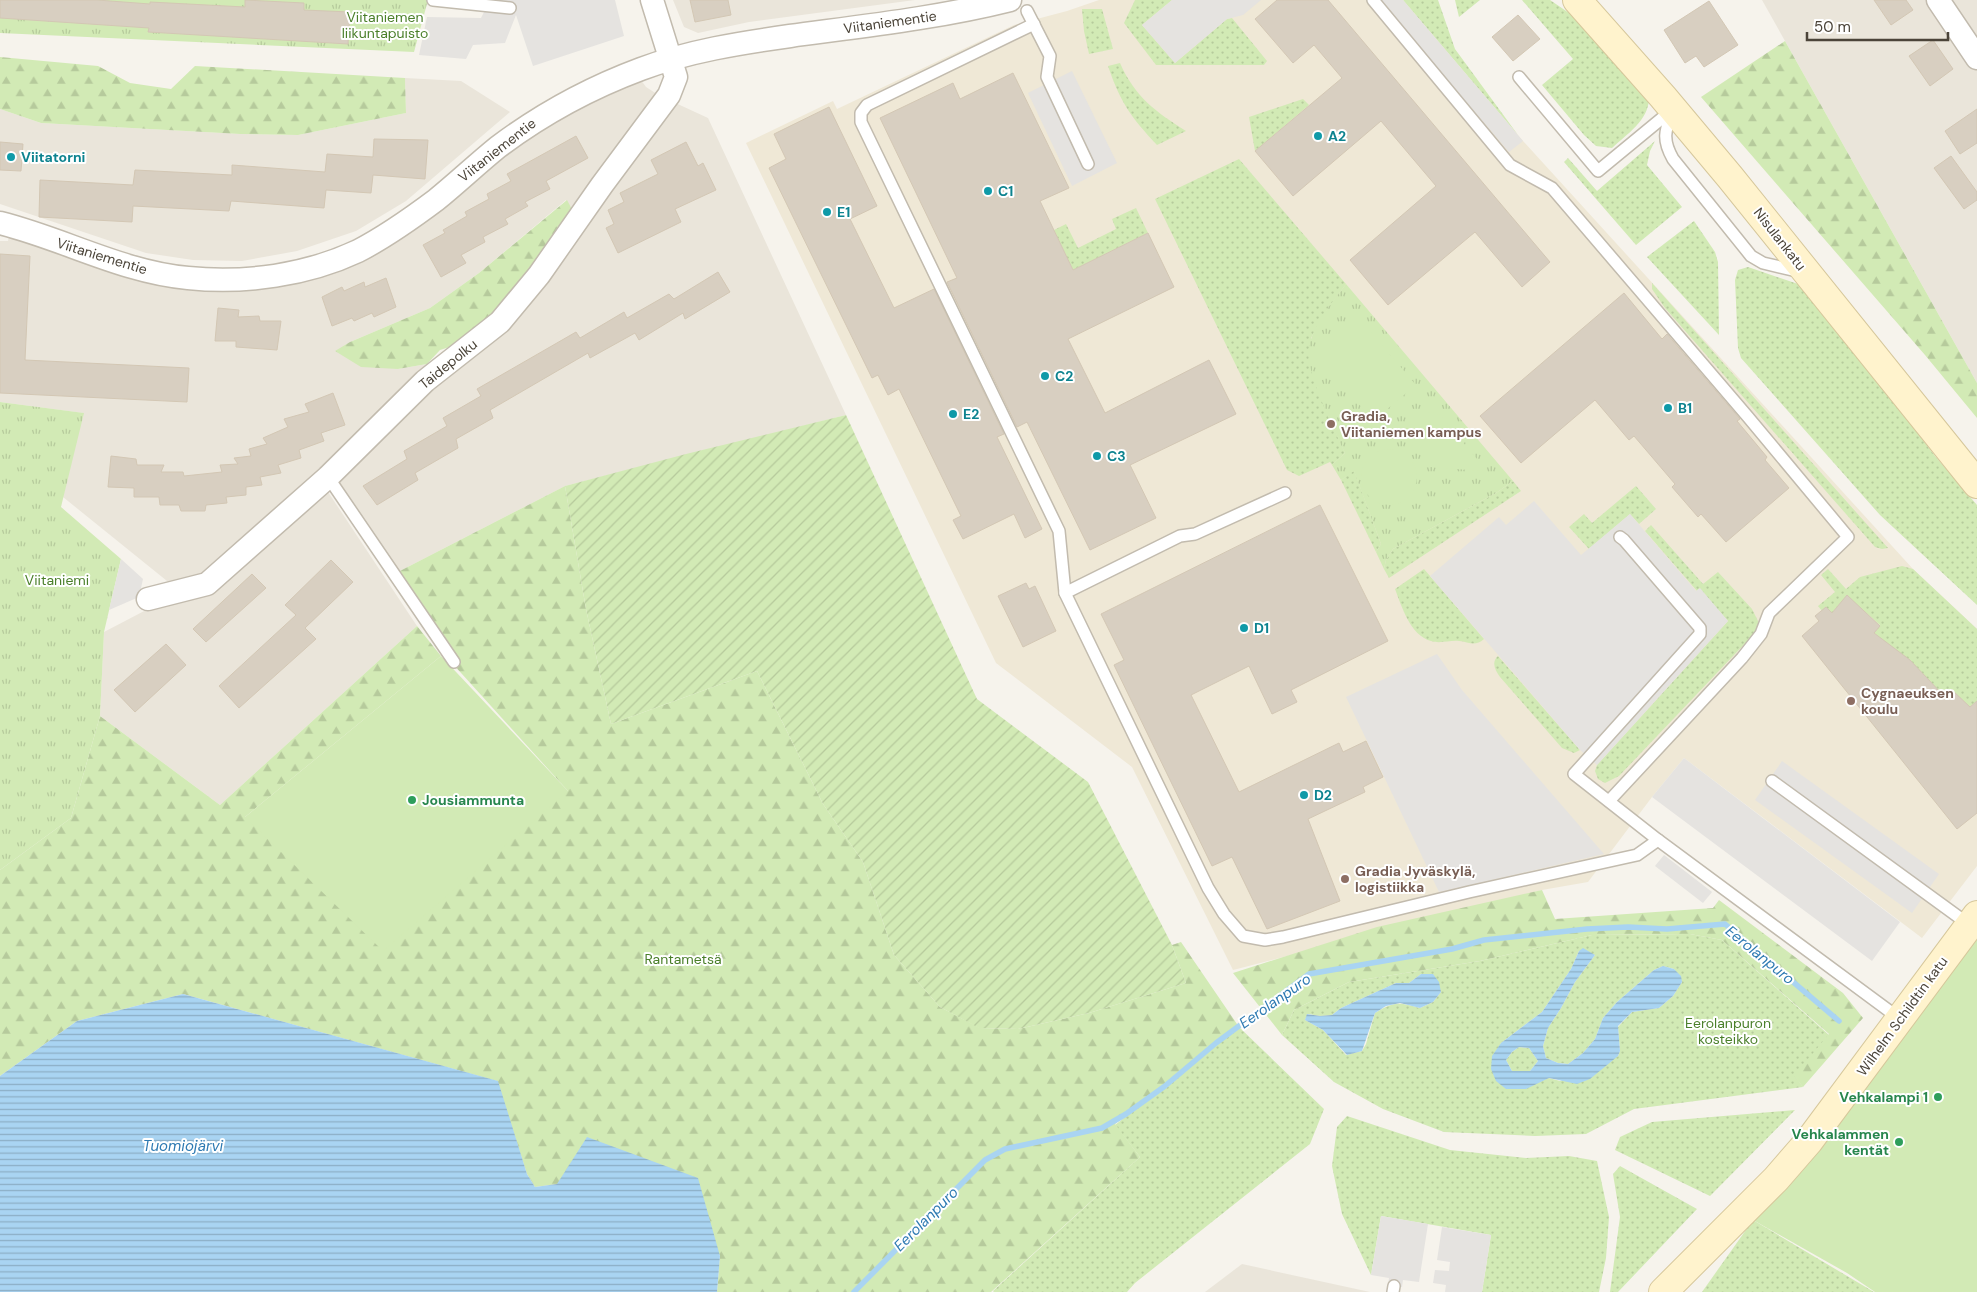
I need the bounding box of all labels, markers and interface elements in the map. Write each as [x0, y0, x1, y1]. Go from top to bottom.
street label: Viitaniementie [842, 7, 938, 37]
park label: Viitaniemen liikuntapuisto [342, 8, 428, 42]
scale bar [1807, 10, 1948, 42]
text: 50 m [1814, 17, 1851, 37]
street label: Viitaniementie [454, 114, 540, 186]
place label: A2 [1328, 127, 1346, 145]
marker: A2 [1312, 130, 1324, 142]
place label: Viitatorni [21, 148, 86, 166]
marker: Viitatorni [5, 151, 17, 163]
place label: C1 [998, 182, 1013, 200]
marker: C1 [982, 185, 994, 197]
place label: E1 [837, 203, 850, 221]
street label: Nisulankatu [1750, 204, 1810, 274]
marker: E1 [821, 206, 833, 218]
street label: Viitaniementie [55, 234, 150, 278]
street label: Taidepolku [415, 335, 481, 393]
place label: C2 [1055, 367, 1073, 385]
marker: C2 [1039, 370, 1051, 382]
place label: B1 [1678, 399, 1692, 417]
marker: B1 [1662, 402, 1674, 414]
place label: E2 [963, 405, 979, 423]
place label: Gradia, Viitaniemen kampus [1341, 407, 1482, 441]
marker: E2 [947, 408, 959, 420]
marker: Gradia, Viitaniemen kampus [1325, 418, 1337, 430]
place label: C3 [1107, 447, 1126, 465]
marker: C3 [1091, 450, 1103, 462]
park label: Viitaniemi [25, 571, 89, 589]
place label: D1 [1254, 619, 1269, 637]
marker: D1 [1238, 622, 1250, 634]
place label: Cygnaeuksen koulu [1861, 684, 1954, 718]
marker: Cygnaeuksen koulu [1845, 695, 1857, 707]
place label: D2 [1314, 786, 1332, 804]
marker: D2 [1298, 789, 1310, 801]
place label: Jousiammunta [422, 791, 524, 809]
marker: Jousiammunta [406, 794, 418, 806]
place label: Gradia Jyväskylä, logistiikka [1355, 862, 1475, 896]
marker: Gradia Jyväskylä, logistiikka [1339, 873, 1351, 885]
water label: Eerolanpuro [1721, 921, 1799, 989]
park label: Rantametsä [644, 950, 722, 968]
street label: Wilhelm Schildtin katu [1853, 953, 1951, 1079]
water label: Eerolanpuro [1235, 969, 1315, 1033]
park label: Eerolanpuron kosteikko [1685, 1014, 1771, 1048]
place label: Vehkalampi 1 [1839, 1088, 1928, 1106]
marker: Vehkalampi 1 [1932, 1091, 1944, 1103]
place label: Vehkalammen kentät [1791, 1125, 1889, 1159]
water label: Tuomiojärvi [143, 1136, 224, 1156]
marker: Vehkalammen kentät [1893, 1136, 1905, 1148]
water label: Eerolanpuro [889, 1182, 963, 1256]

